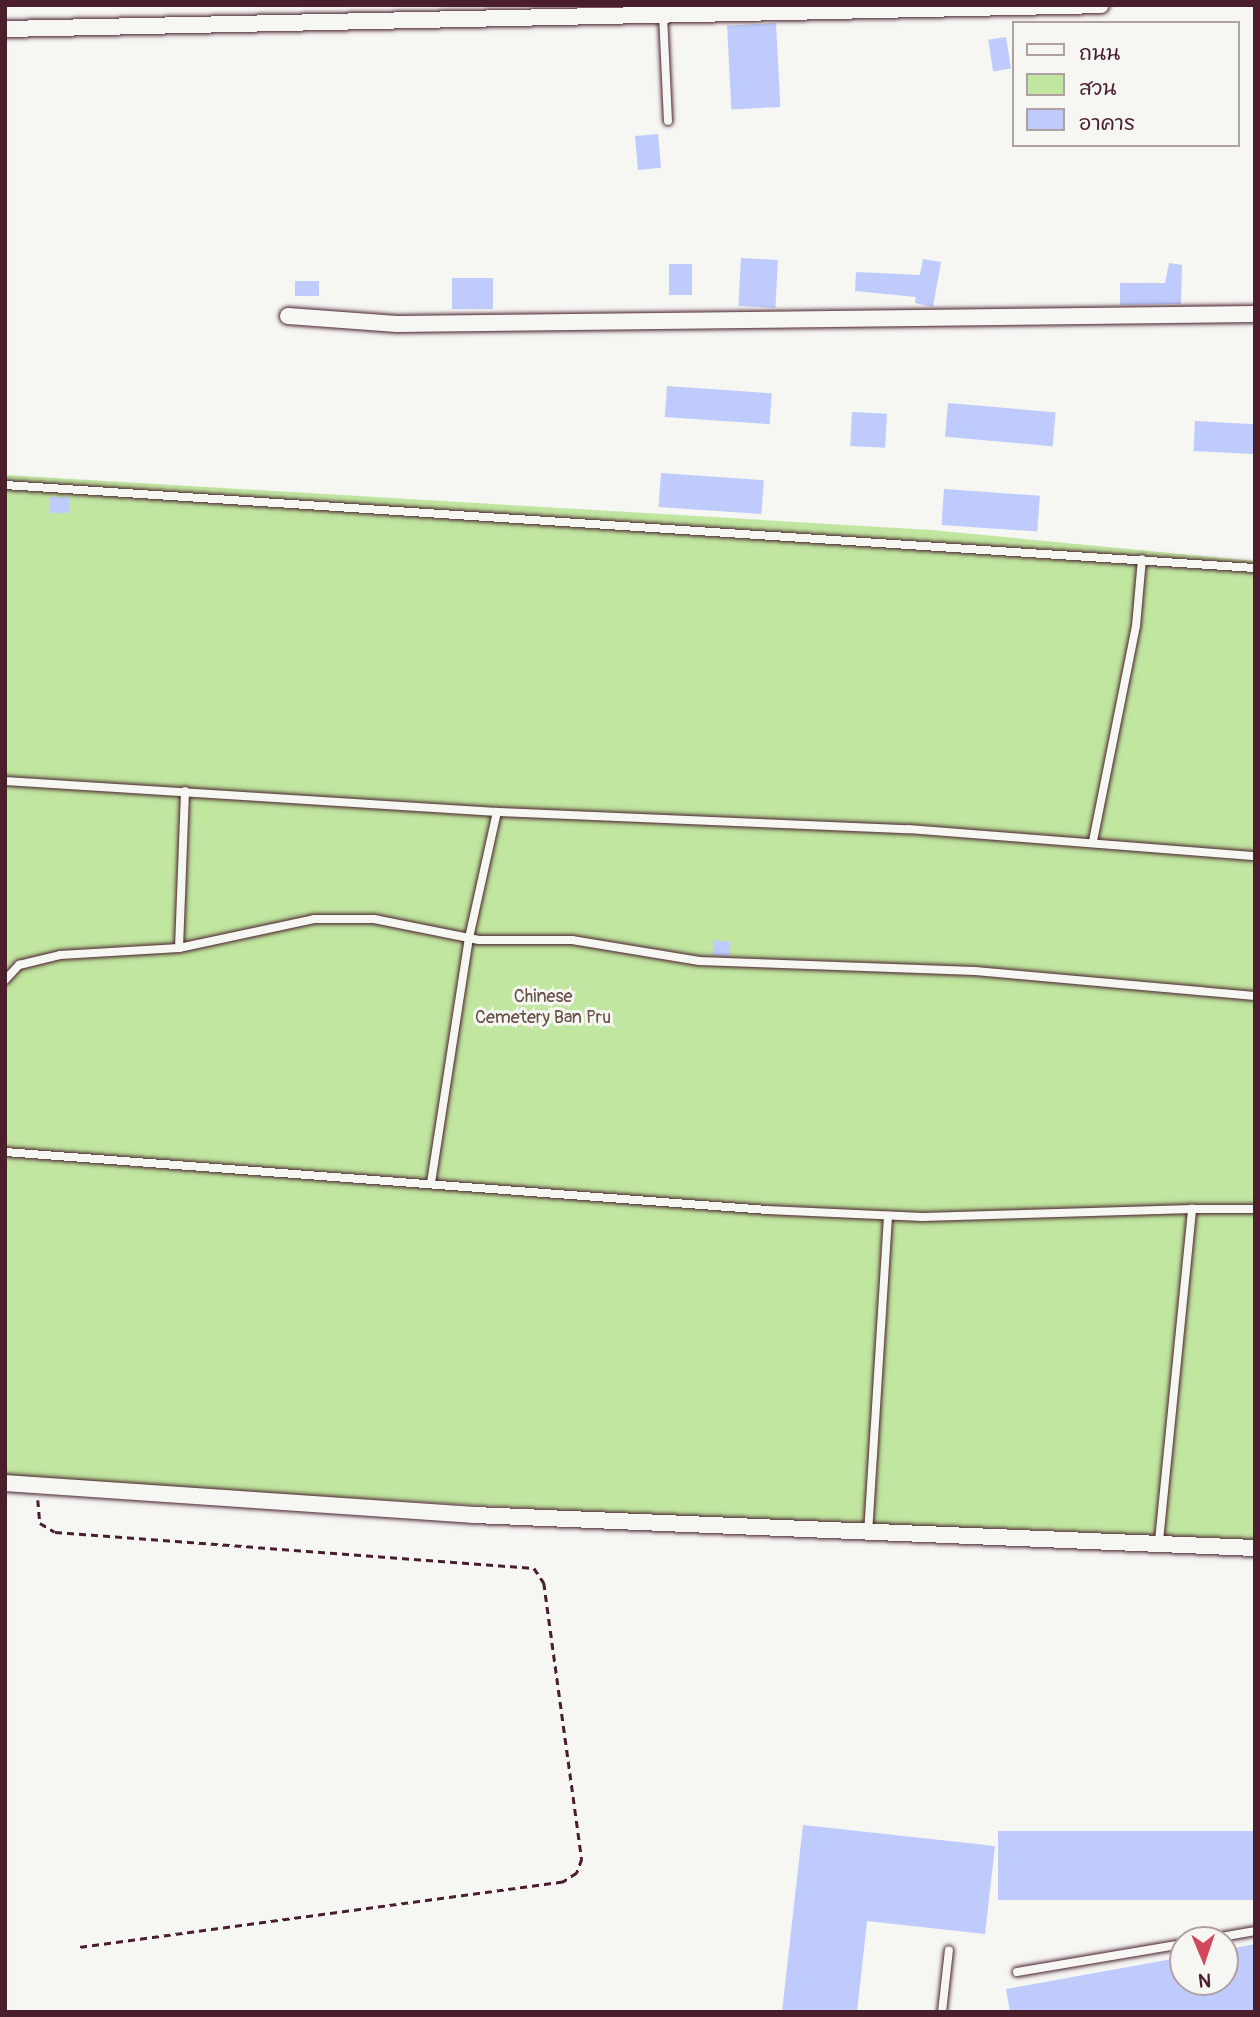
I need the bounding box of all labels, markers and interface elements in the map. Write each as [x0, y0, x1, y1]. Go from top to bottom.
legend [1012, 21, 1239, 147]
text: ถนน [1079, 40, 1120, 67]
text: สวน [1079, 75, 1116, 102]
text: อาคาร [1079, 110, 1135, 137]
park label: Chinese Cemetery Ban Pru [475, 987, 611, 1030]
north arrow [1169, 1926, 1239, 1996]
text: N [1198, 1968, 1212, 1992]

